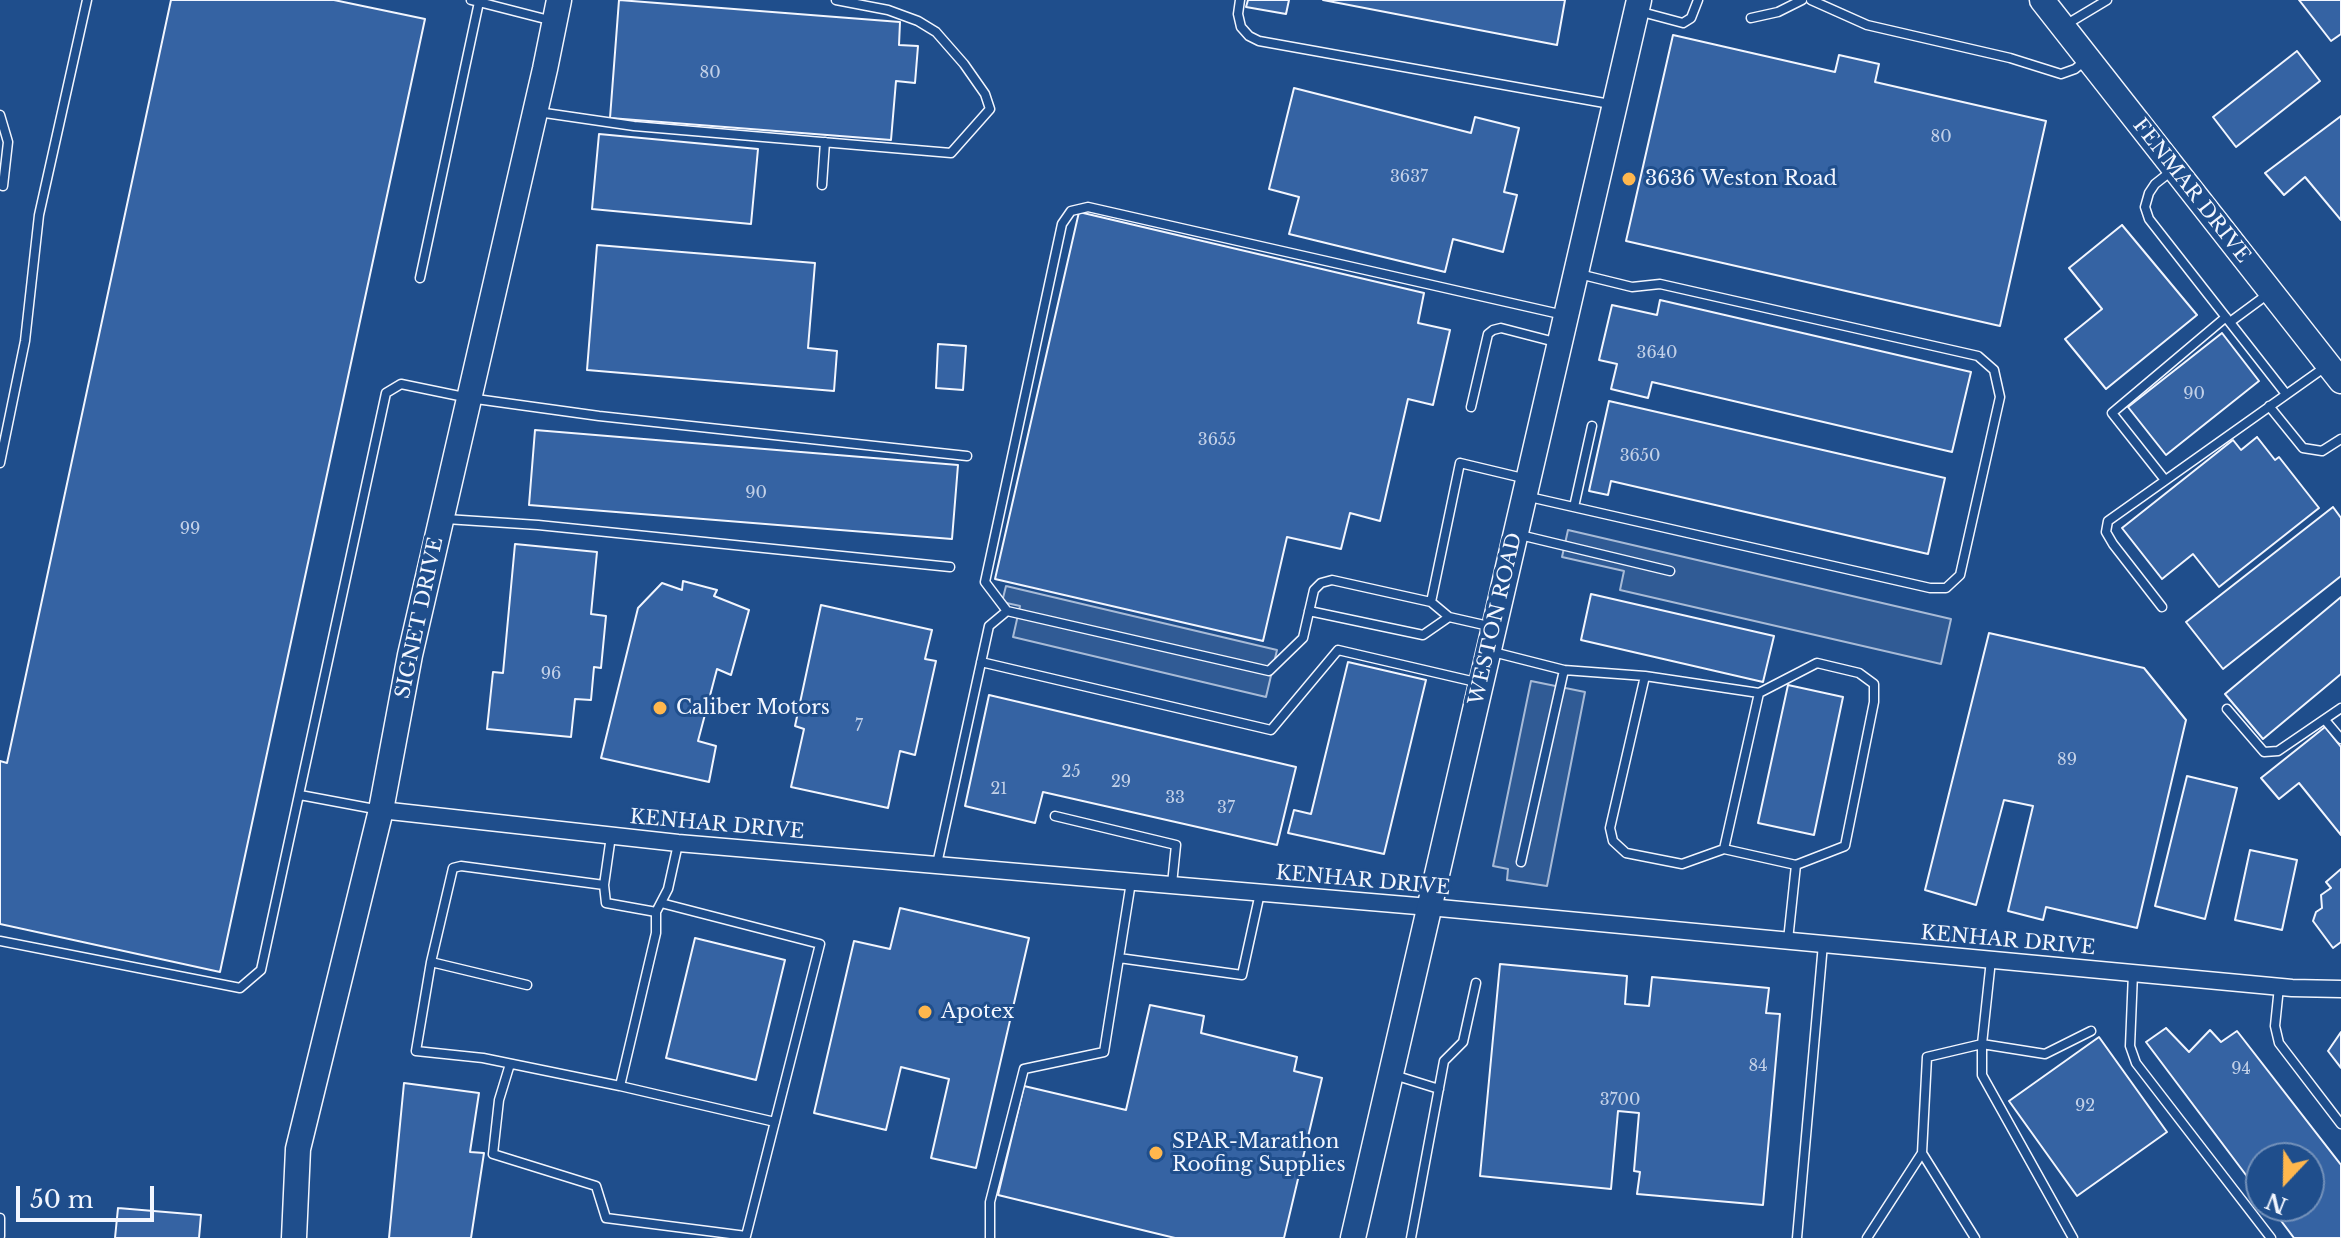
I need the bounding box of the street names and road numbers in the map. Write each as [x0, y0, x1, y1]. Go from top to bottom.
street label: FENMAR DRIVE [2127, 114, 2255, 268]
street label: WESTON ROAD [1465, 531, 1527, 707]
street label: SIGNET DRIVE [391, 535, 449, 701]
street label: KENHAR DRIVE [629, 805, 805, 845]
street label: KENHAR DRIVE [1275, 861, 1451, 901]
street label: KENHAR DRIVE [1920, 921, 2096, 961]

